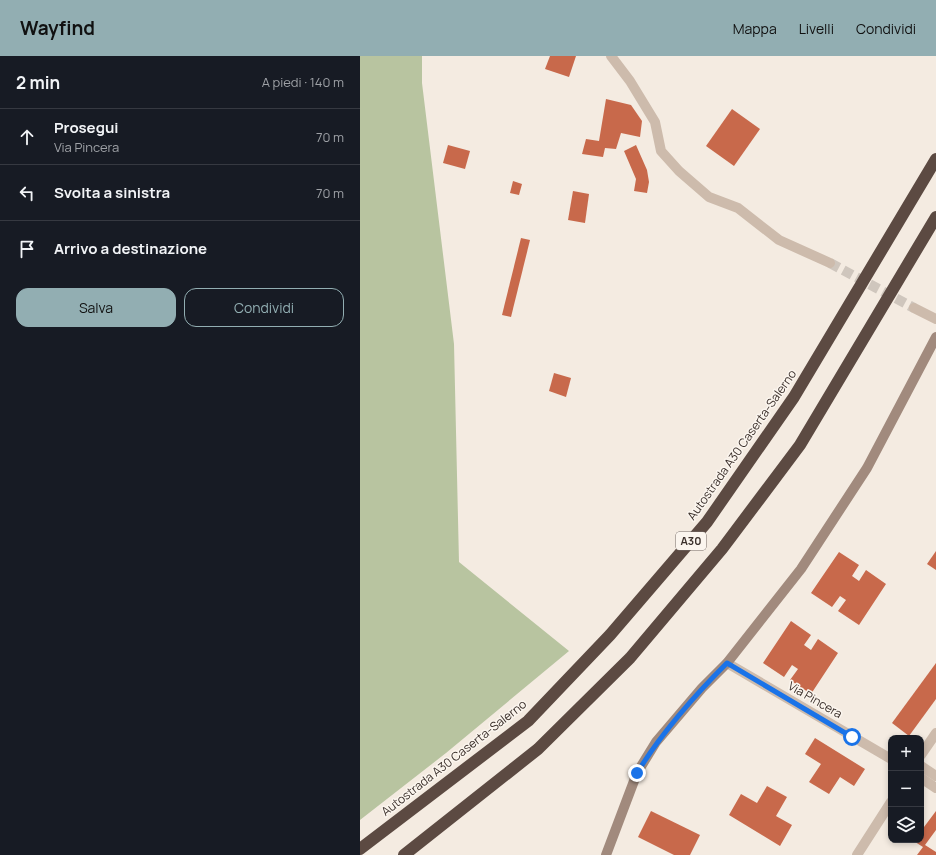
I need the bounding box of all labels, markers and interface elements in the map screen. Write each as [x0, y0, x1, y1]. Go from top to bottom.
text: Wayfind [20, 15, 95, 41]
text: Mappa [733, 19, 777, 38]
text: Livelli [799, 19, 834, 38]
text: Condividi [856, 19, 916, 38]
text: 2 min [16, 71, 60, 94]
text: A piedi · 140 m [262, 73, 344, 91]
text: Prosegui [54, 117, 118, 138]
icon: ahead [16, 126, 38, 148]
text: 70 m [316, 128, 344, 146]
text: Via Pincera [54, 138, 119, 156]
icon: left [16, 182, 38, 204]
text: Svolta a sinistra [54, 182, 170, 203]
text: 70 m [316, 184, 344, 202]
icon: arrive [16, 238, 38, 260]
text: Arrivo a destinazione [54, 238, 207, 259]
button: Salva [16, 288, 176, 327]
button: Condividi [184, 288, 344, 327]
street label: Autostrada A30 Caserta-Salerno [683, 366, 800, 523]
road number: A30 [676, 532, 706, 550]
street label: Via Pincera [785, 677, 846, 722]
street label: Autostrada A30 Caserta-Salerno [377, 695, 530, 820]
route start [843, 728, 861, 746]
map controls [888, 735, 924, 843]
button: + [888, 735, 924, 771]
route end [628, 764, 646, 782]
button: − [888, 771, 924, 807]
button: layers [888, 807, 924, 843]

